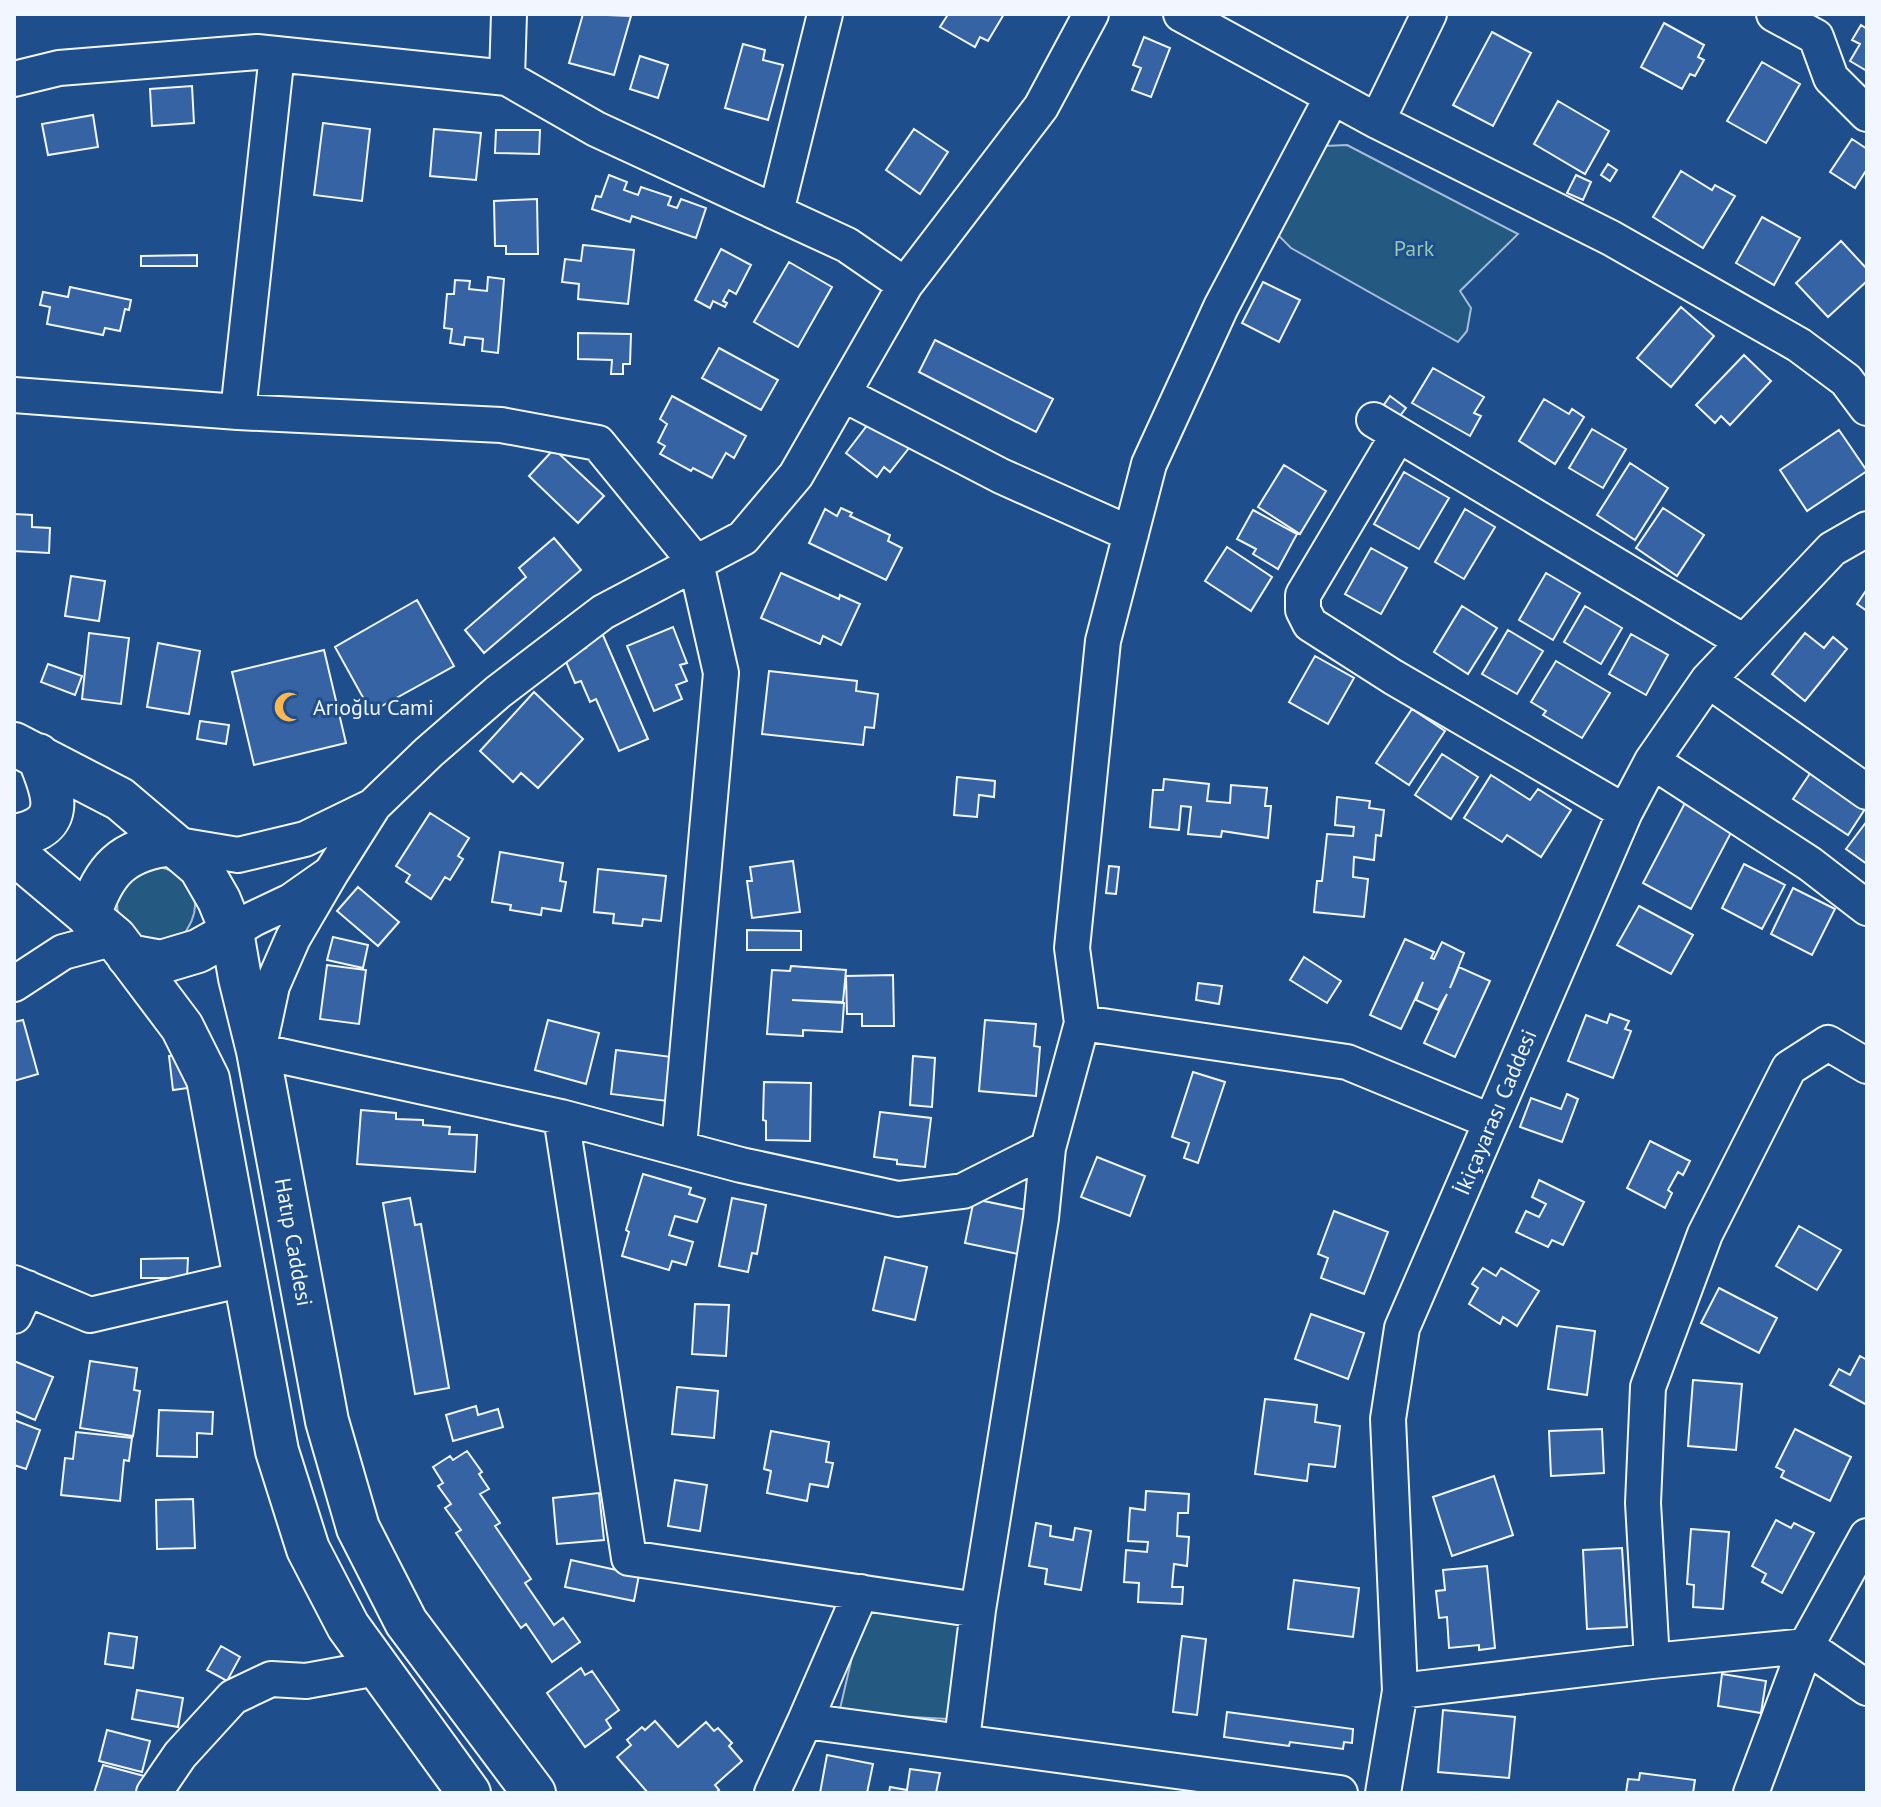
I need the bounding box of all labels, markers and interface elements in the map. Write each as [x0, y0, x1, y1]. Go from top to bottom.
park label: Park [1394, 234, 1435, 262]
mosque icon: Arıoğlu Cami [272, 690, 306, 724]
place label: Arıoğlu Cami [313, 693, 434, 721]
street label: İkiçayarası Caddesi [1447, 1025, 1543, 1199]
street label: Hatıp Caddesi [269, 1176, 319, 1308]

